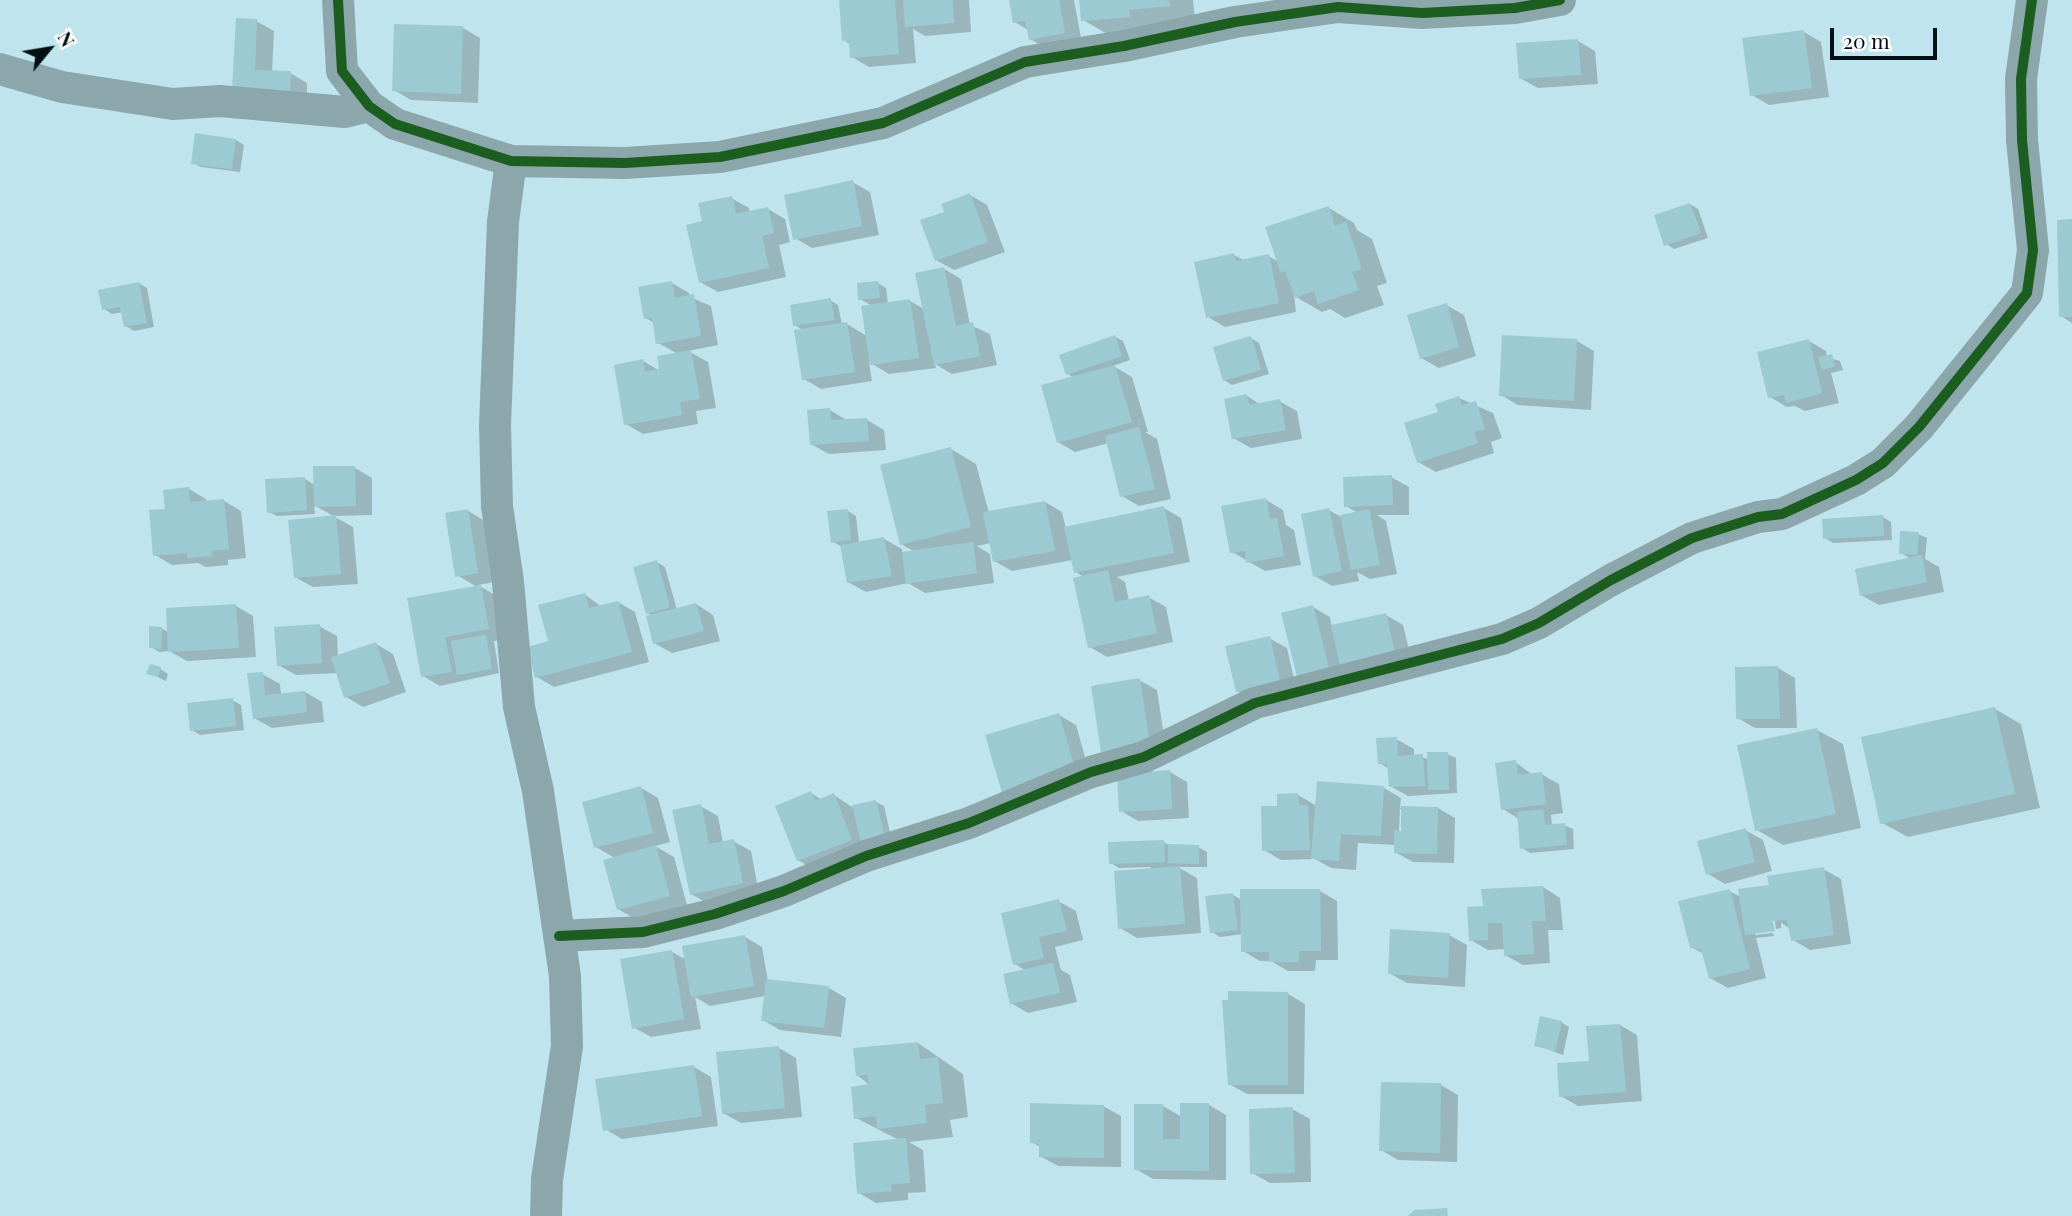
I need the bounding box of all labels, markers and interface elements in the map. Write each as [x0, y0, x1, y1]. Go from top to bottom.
north arrow [14, 14, 84, 84]
scale bar [1834, 14, 1941, 58]
text: N [52, 26, 82, 51]
text: 20 m [1843, 26, 1890, 54]

